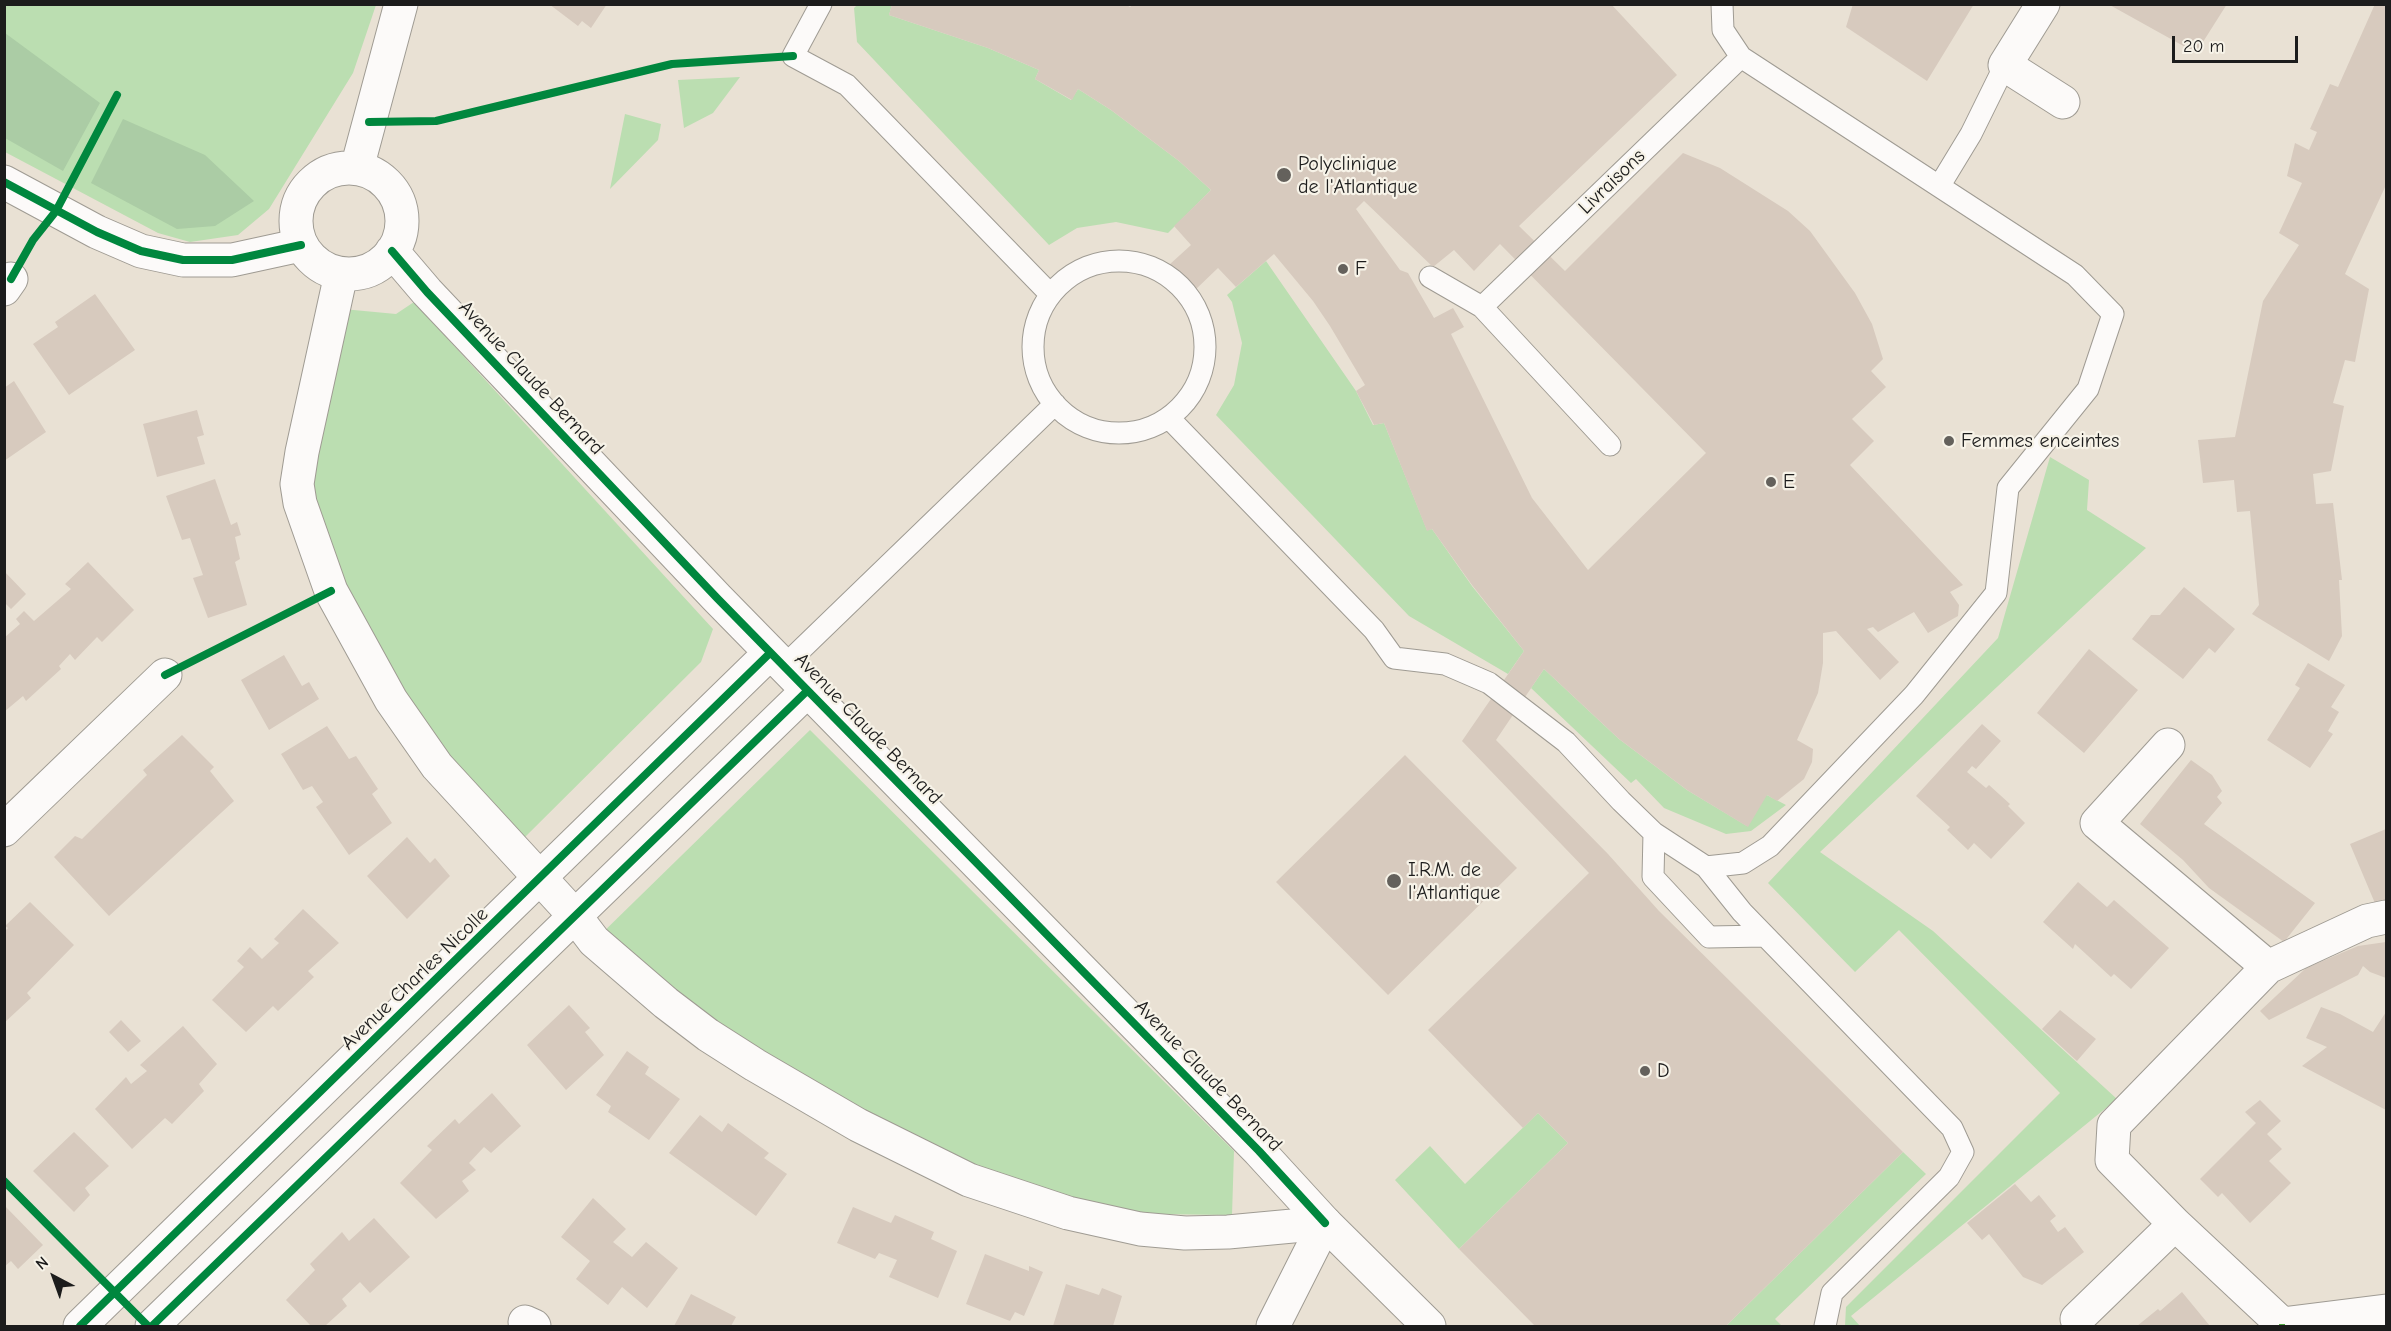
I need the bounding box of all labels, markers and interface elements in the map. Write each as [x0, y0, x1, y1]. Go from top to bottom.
scale bar [2175, 24, 2301, 62]
text: 20 m [2183, 36, 2224, 57]
street label: Livraisons [1574, 144, 1650, 220]
place label: Polyclinique de l'Atlantique [1298, 152, 1418, 199]
marker: Polyclinique de l'Atlantique [1275, 166, 1293, 184]
place label: F [1355, 257, 1367, 281]
marker: F [1336, 262, 1350, 276]
street label: Avenue Claude Bernard [453, 296, 609, 460]
place label: Femmes enceintes [1961, 429, 2119, 453]
marker: Femmes enceintes [1942, 434, 1956, 448]
place label: E [1783, 470, 1795, 494]
marker: E [1764, 475, 1778, 489]
street label: Avenue Claude Bernard [789, 648, 947, 810]
place label: I.R.M. de l'Atlantique [1408, 858, 1500, 905]
marker: I.R.M. de l'Atlantique [1385, 872, 1403, 890]
street label: Avenue Charles Nicolle [337, 903, 493, 1055]
street label: Avenue Claude Bernard [1129, 995, 1287, 1157]
place label: D [1657, 1059, 1670, 1083]
marker: D [1638, 1064, 1652, 1078]
north arrow [24, 1247, 84, 1307]
text: N [32, 1253, 52, 1274]

